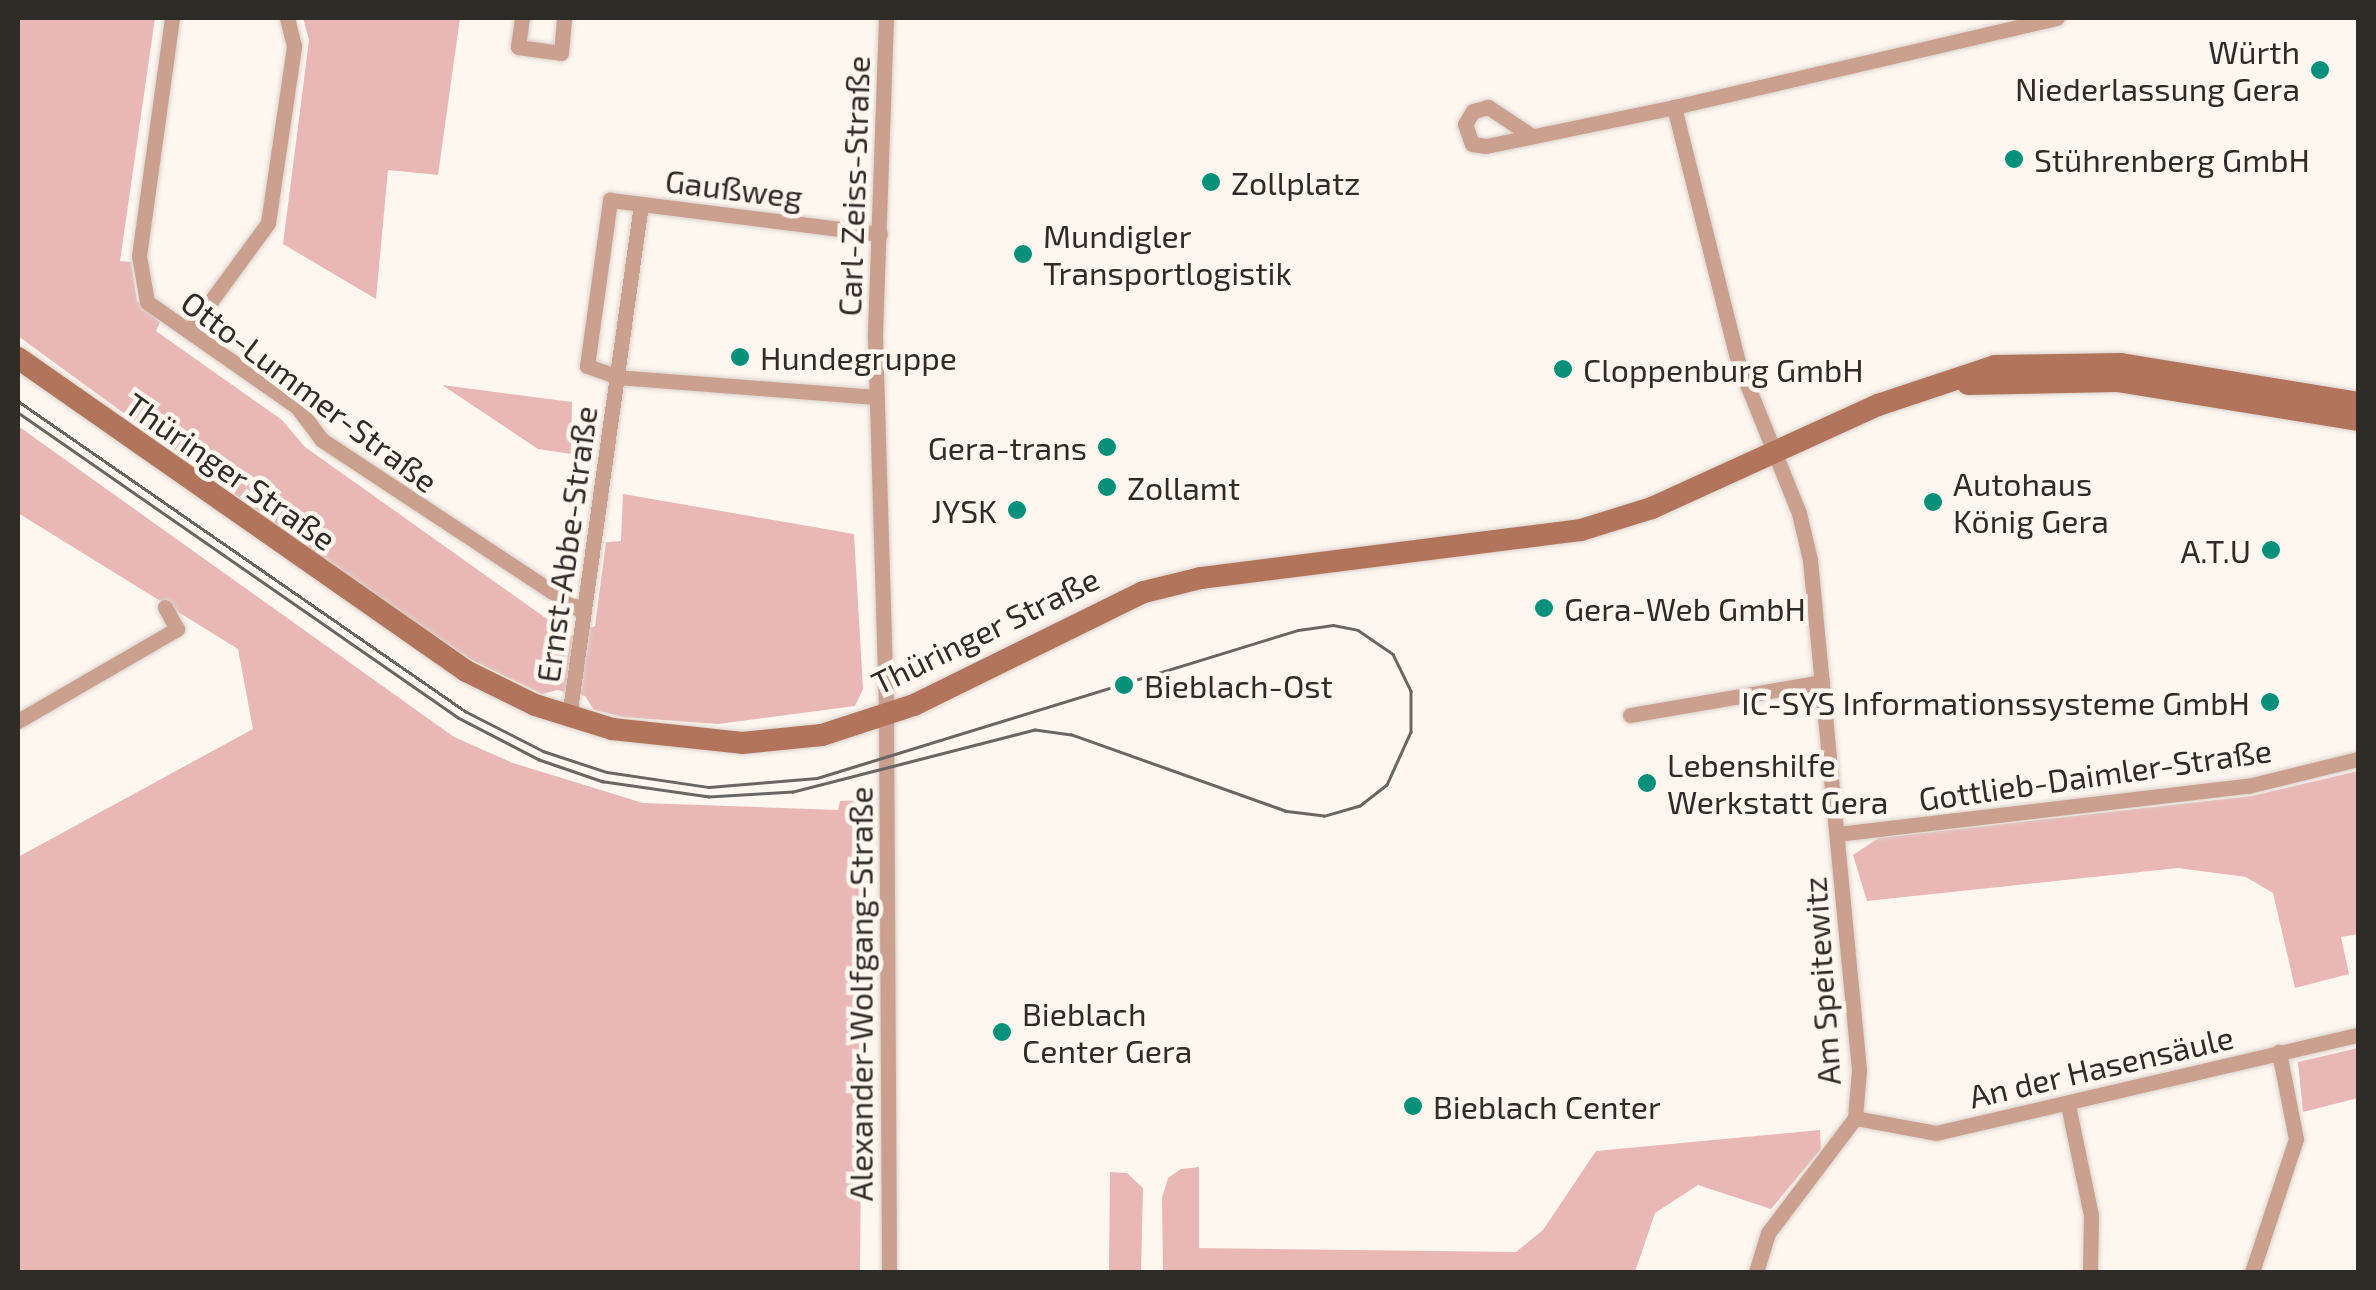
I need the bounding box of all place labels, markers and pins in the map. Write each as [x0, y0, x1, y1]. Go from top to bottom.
place label: Würth Niederlassung Gera [2015, 33, 2300, 108]
marker: Würth Niederlassung Gera [2309, 59, 2331, 81]
place label: Stührenberg GmbH [2034, 140, 2310, 178]
marker: Stührenberg GmbH [2003, 148, 2025, 170]
place label: Zollplatz [1231, 163, 1360, 201]
marker: Zollplatz [1200, 171, 1222, 193]
place label: Mundigler Transportlogistik [1043, 217, 1292, 292]
marker: Mundigler Transportlogistik [1012, 243, 1034, 265]
place label: Hundegruppe [760, 338, 957, 376]
marker: Hundegruppe [729, 346, 751, 368]
place label: Cloppenburg GmbH [1583, 350, 1864, 388]
marker: Cloppenburg GmbH [1552, 358, 1574, 380]
place label: Gera-trans [928, 428, 1087, 466]
marker: Gera-trans [1096, 436, 1118, 458]
place label: Autohaus König Gera [1953, 465, 2109, 540]
place label: Zollamt [1127, 468, 1240, 506]
marker: Zollamt [1096, 476, 1118, 498]
place label: JYSK [931, 491, 997, 529]
marker: Autohaus König Gera [1922, 491, 1944, 513]
marker: JYSK [1006, 499, 1028, 521]
place label: A.T.U [2180, 531, 2251, 569]
marker: A.T.U [2260, 539, 2282, 561]
place label: Gera-Web GmbH [1564, 589, 1806, 627]
marker: Gera-Web GmbH [1533, 597, 1555, 619]
place label: Bieblach-Ost [1144, 666, 1333, 704]
marker: Bieblach-Ost [1113, 674, 1135, 696]
place label: IC-SYS Informationssysteme GmbH [1741, 683, 2250, 721]
marker: IC-SYS Informationssysteme GmbH [2259, 691, 2281, 713]
place label: Lebenshilfe Werkstatt Gera [1667, 746, 1888, 821]
marker: Lebenshilfe Werkstatt Gera [1636, 772, 1658, 794]
place label: Bieblach Center Gera [1022, 995, 1193, 1070]
marker: Bieblach Center Gera [991, 1021, 1013, 1043]
place label: Bieblach Center [1433, 1087, 1661, 1125]
marker: Bieblach Center [1402, 1095, 1424, 1117]

